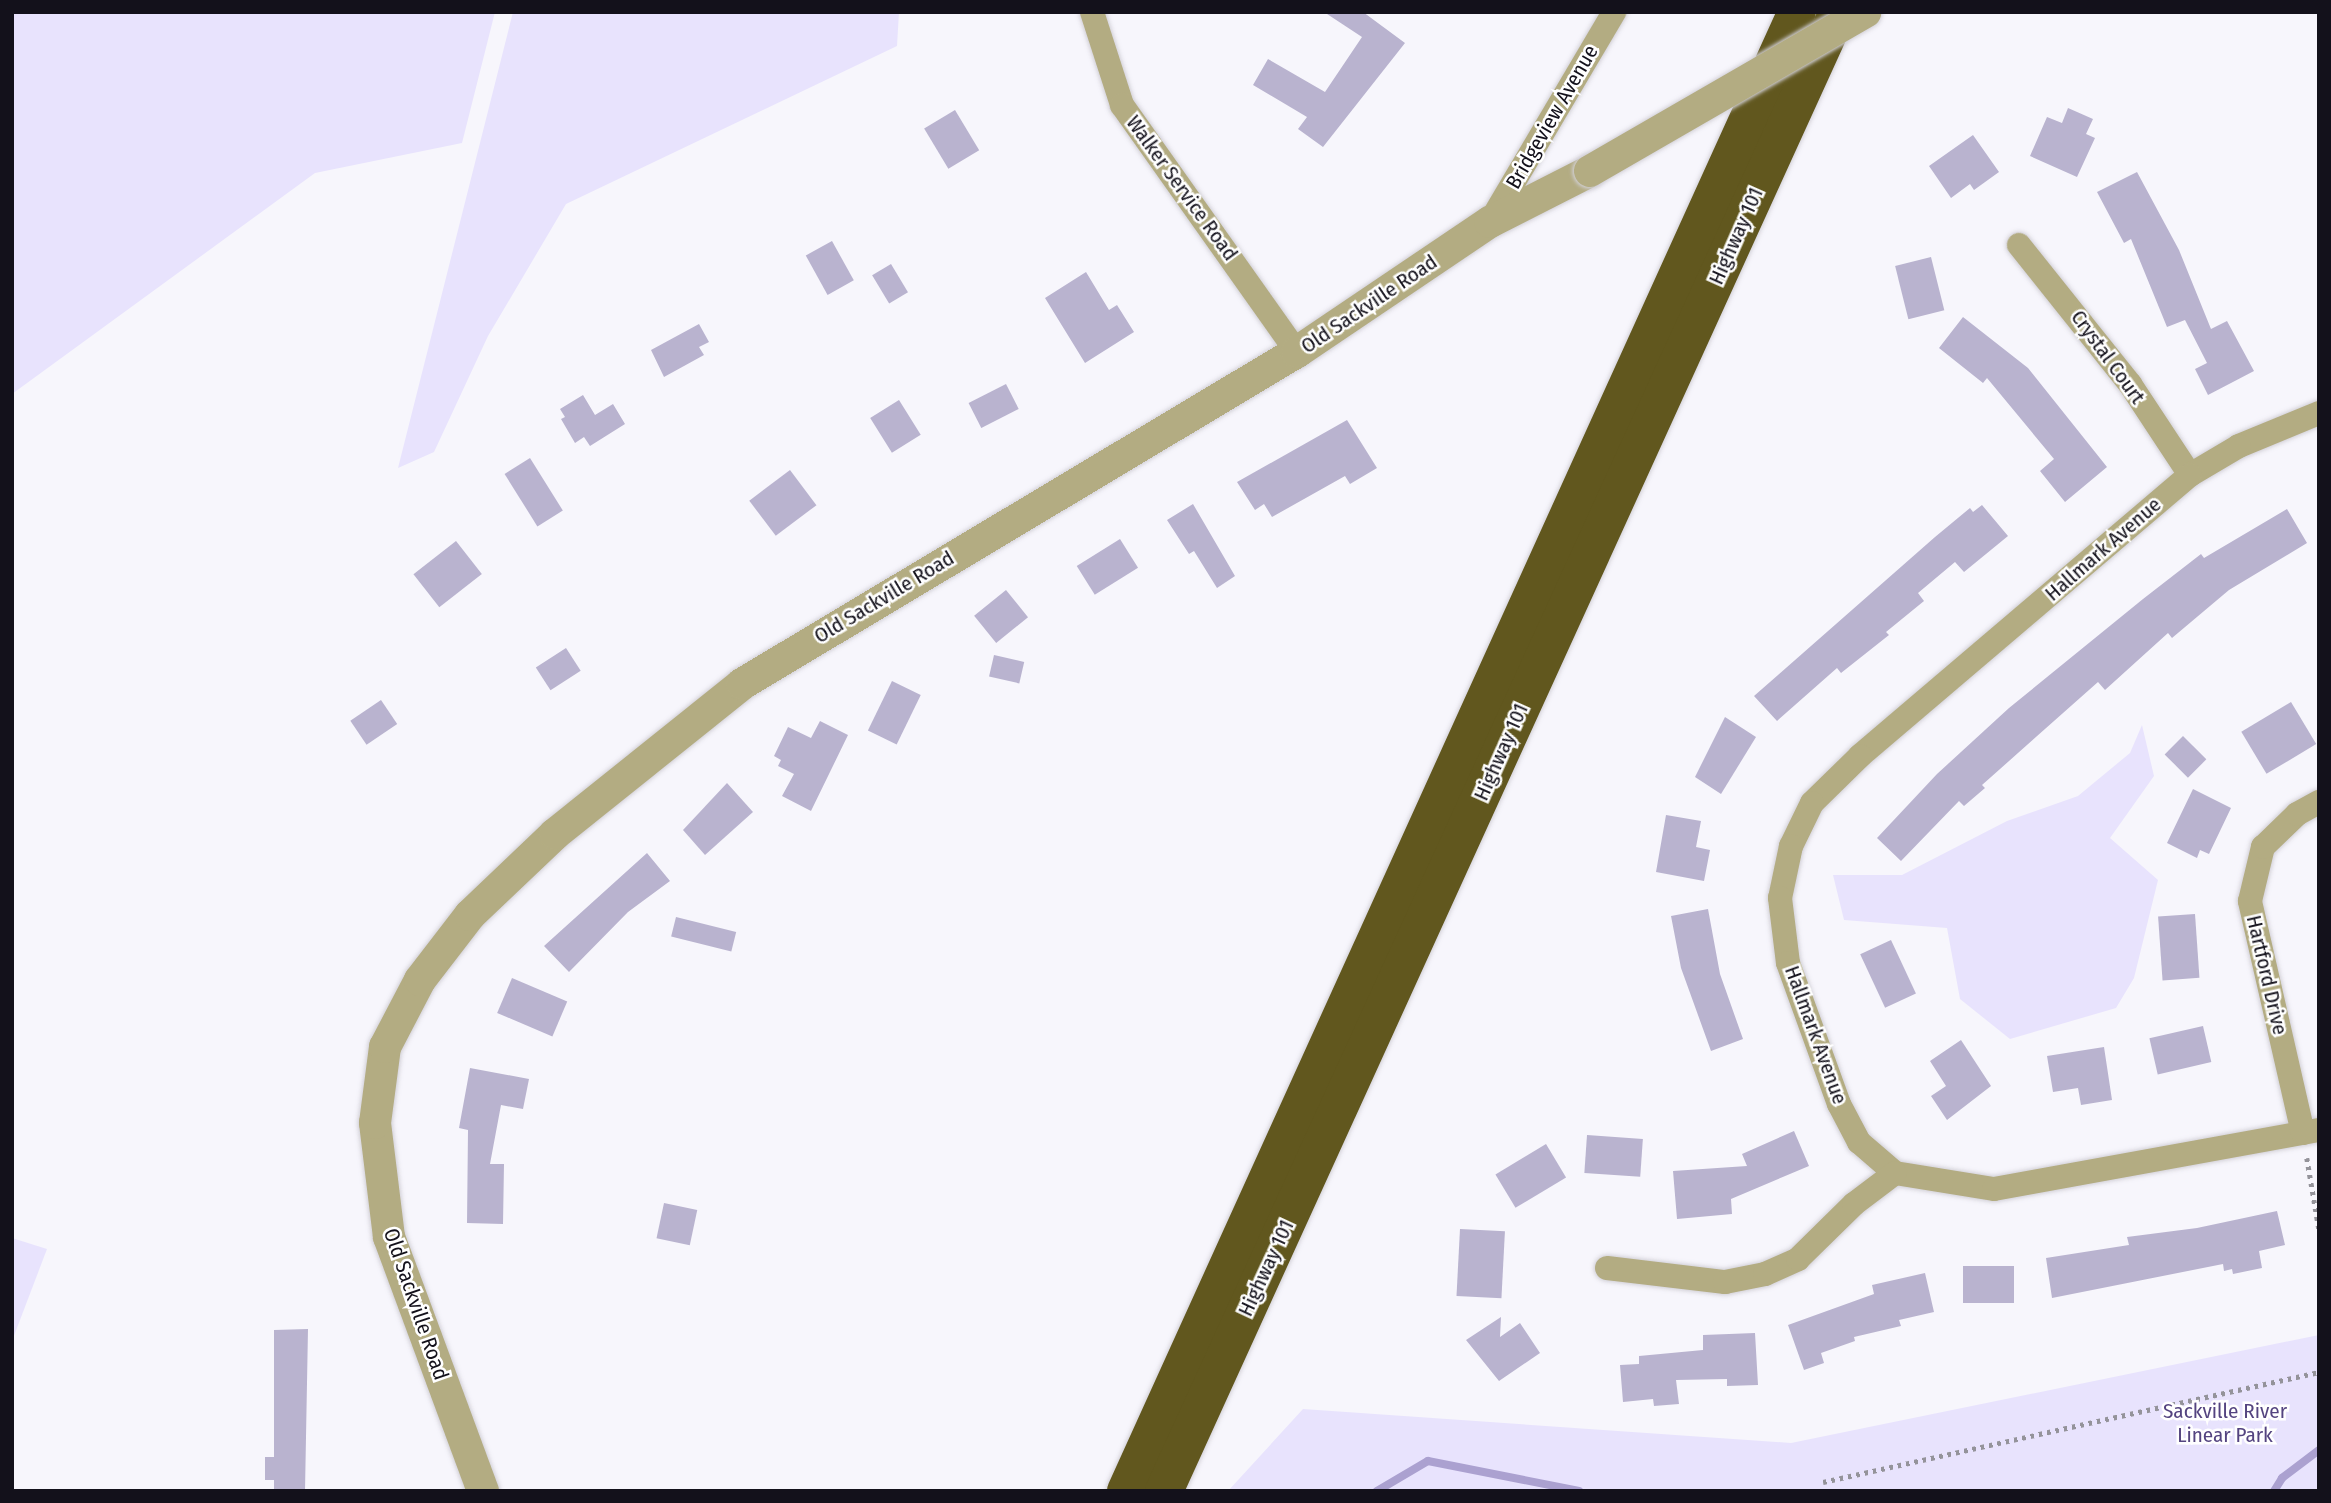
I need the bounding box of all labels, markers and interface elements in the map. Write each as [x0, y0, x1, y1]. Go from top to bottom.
street label: Bridgeview Avenue [1501, 41, 1603, 193]
street label: Walker Service Road [1121, 111, 1243, 265]
street label: Highway 101 [1703, 184, 1769, 288]
street label: Old Sackville Road [1296, 249, 1442, 359]
street label: Crystal Court [2066, 305, 2150, 409]
street label: Hallmark Avenue [2040, 492, 2166, 606]
street label: Old Sackville Road [809, 545, 959, 649]
street label: Highway 101 [1468, 700, 1534, 804]
street label: Hartford Drive [2241, 913, 2293, 1037]
street label: Hallmark Avenue [1779, 962, 1853, 1108]
street label: Highway 101 [1233, 1216, 1299, 1320]
street label: Old Sackville Road [378, 1225, 454, 1383]
park label: Sackville River Linear Park [2163, 1398, 2287, 1448]

